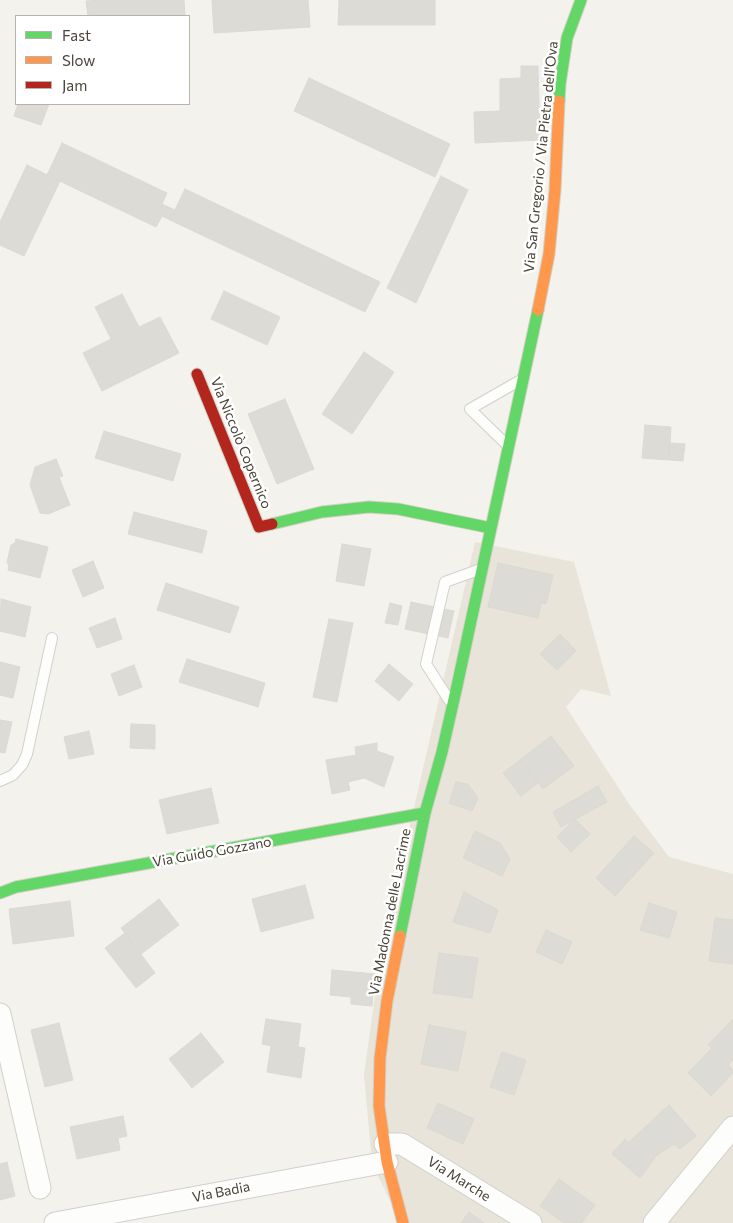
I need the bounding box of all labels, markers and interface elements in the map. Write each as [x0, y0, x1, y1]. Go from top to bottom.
legend [15, 15, 190, 105]
text: Fast [62, 26, 91, 44]
street label: Via San Gregorio / Via Pietra dell'Ova [520, 40, 562, 274]
text: Slow [62, 51, 95, 69]
text: Jam [62, 76, 87, 94]
street label: Via Niccolò Copernico [207, 375, 275, 511]
street label: Via Madonna delle Lacrime [366, 827, 414, 997]
street label: Via Guido Gozzano [151, 833, 273, 871]
street label: Via Marche [424, 1153, 494, 1205]
street label: Via Badia [191, 1178, 251, 1206]

